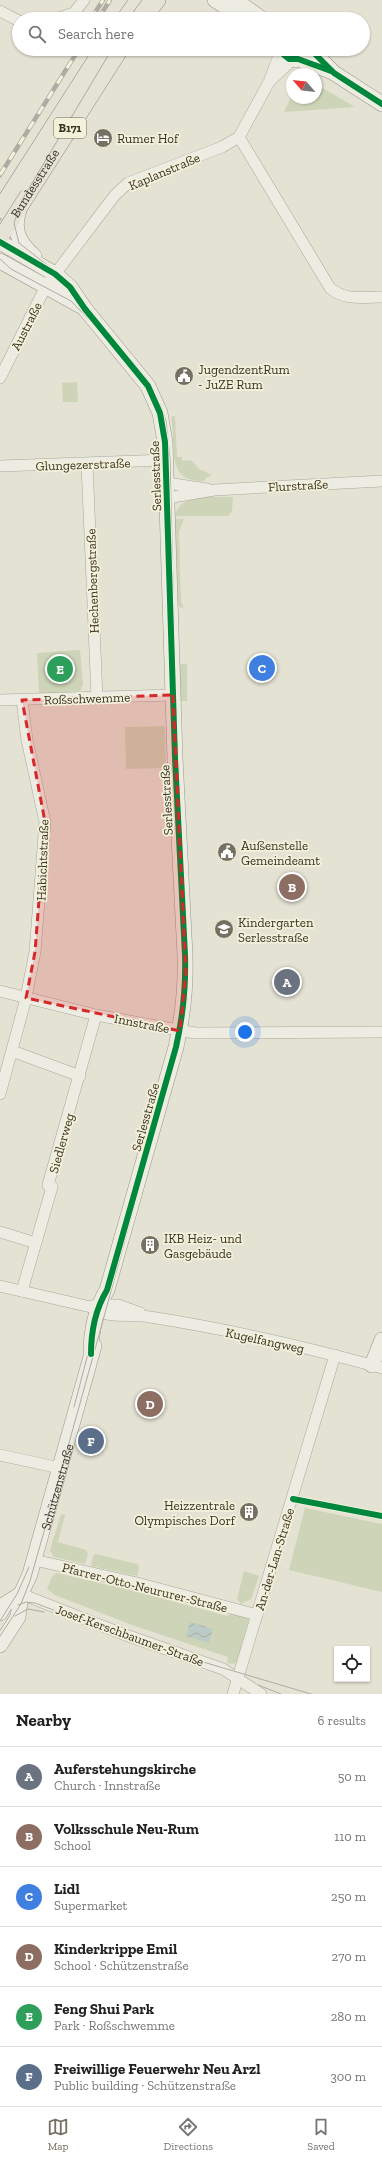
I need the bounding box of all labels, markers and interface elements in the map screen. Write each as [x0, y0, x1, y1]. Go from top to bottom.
search box [12, 12, 370, 56]
icon: search [26, 23, 48, 45]
text: Search here [58, 25, 134, 43]
north arrow [286, 68, 322, 104]
road number: B171 [54, 118, 86, 138]
hotel icon: Rumer Hof [92, 127, 114, 149]
place label: Rumer Hof [117, 131, 179, 146]
street label: Bundesstraße [7, 146, 62, 220]
street label: Kaplanstraße [126, 150, 202, 193]
street label: Austraße [8, 300, 45, 353]
place label: JugendzentRum - JuZE Rum [198, 362, 291, 392]
public building icon: JugendzentRum - JuZE Rum [173, 365, 195, 387]
street label: Serlesstraße [147, 440, 164, 511]
street label: Glungezerstraße [35, 455, 131, 474]
street label: Flurstraße [268, 476, 329, 495]
street label: Hechenbergstraße [83, 528, 102, 634]
pin: C [249, 653, 275, 683]
pin: E [47, 654, 73, 684]
street label: Roßschwemme [44, 689, 130, 707]
street label: Serlesstraße [157, 764, 176, 836]
street label: Habichtstraße [34, 819, 51, 901]
place label: Außenstelle Gemeindeamt [241, 838, 320, 868]
public building icon: Außenstelle Gemeindeamt [216, 841, 238, 863]
pin: B [279, 872, 305, 902]
place label: Kindergarten Serlesstraße [238, 915, 314, 945]
school or university icon: Kindergarten Serlesstraße [213, 918, 235, 940]
pin: A [274, 967, 300, 997]
street label: Innstraße [113, 1011, 171, 1036]
your location [235, 1022, 255, 1042]
street label: Serlesstraße [129, 1081, 162, 1153]
street label: Siedlerweg [46, 1111, 77, 1175]
place label: IKB Heiz- und Gasgebäude [164, 1231, 242, 1261]
building icon: IKB Heiz- und Gasgebäude [139, 1234, 161, 1256]
street label: Kugelfangweg [224, 1325, 306, 1356]
pin: D [137, 1389, 163, 1419]
pin: F [78, 1426, 104, 1456]
street label: Schützenstraße [38, 1442, 76, 1532]
place label: Heizzentrale Olympisches Dorf [135, 1498, 236, 1528]
building icon: Heizzentrale Olympisches Dorf [238, 1501, 260, 1523]
street label: An-der-Lan-Straße [252, 1506, 297, 1612]
street label: Pfarrer-Otto-Neururer-Straße [61, 1560, 229, 1615]
street label: Josef-Kerschbaumer-Straße [54, 1602, 206, 1669]
map controls [334, 1646, 370, 1682]
button: locate [334, 1646, 370, 1682]
text: Nearby [16, 1710, 71, 1730]
text: 6 results [318, 1713, 366, 1728]
text: Auferstehungskirche [54, 1760, 196, 1778]
text: A [25, 1769, 33, 1784]
text: 50 m [338, 1769, 366, 1784]
text: Church · Innstraße [54, 1778, 160, 1793]
text: Volksschule Neu-Rum [54, 1820, 199, 1838]
text: B [25, 1829, 33, 1844]
text: 110 m [334, 1829, 366, 1844]
text: School [54, 1838, 91, 1853]
text: Lidl [54, 1880, 80, 1898]
text: C [25, 1889, 33, 1904]
text: 250 m [331, 1889, 366, 1904]
text: Supermarket [54, 1898, 127, 1913]
text: Kinderkrippe Emil [54, 1940, 177, 1958]
text: D [24, 1949, 34, 1964]
text: 270 m [332, 1949, 366, 1964]
text: School · Schützenstraße [54, 1958, 189, 1973]
text: Feng Shui Park [54, 2000, 154, 2018]
text: E [25, 2009, 33, 2024]
text: 280 m [331, 2009, 366, 2024]
text: Park · Roßschwemme [54, 2018, 175, 2033]
text: Freiwillige Feuerwehr Neu Arzl [54, 2060, 260, 2078]
text: F [25, 2069, 33, 2084]
text: 300 m [330, 2069, 366, 2084]
text: Public building · Schützenstraße [54, 2078, 236, 2093]
tab: Map [47, 2116, 69, 2153]
tab: Directions [163, 2116, 213, 2153]
tab: Saved [307, 2116, 335, 2153]

